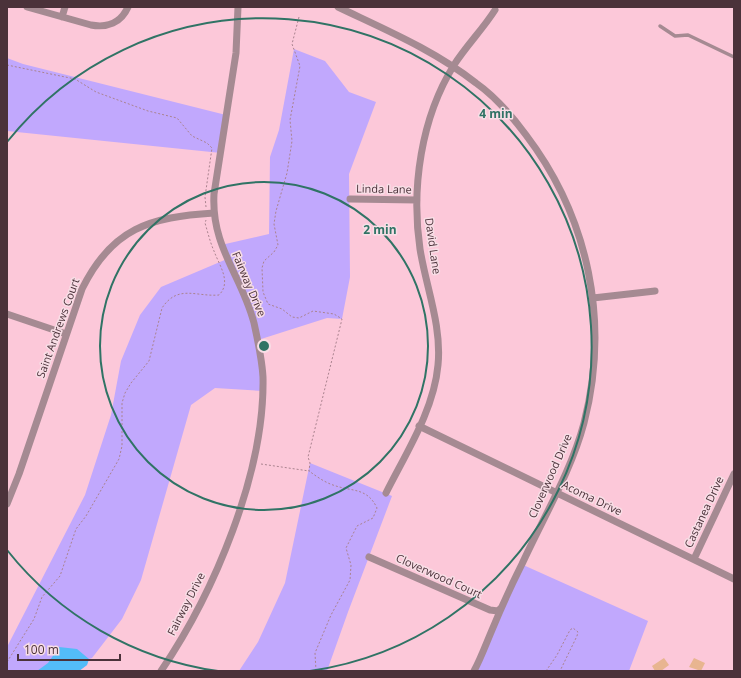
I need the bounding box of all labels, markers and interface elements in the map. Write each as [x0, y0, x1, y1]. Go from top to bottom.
text: 4 min [479, 105, 513, 122]
street label: Linda Lane [356, 181, 412, 196]
street label: David Lane [422, 217, 445, 275]
text: 2 min [363, 221, 397, 238]
street label: Fairway Drive [229, 249, 270, 318]
street label: Saint Andrews Court [33, 276, 83, 380]
centre of rings [257, 339, 271, 353]
street label: Cloverwood Drive [524, 431, 575, 520]
street label: Castanea Drive [680, 474, 727, 550]
street label: Acoma Drive [560, 477, 625, 519]
street label: Cloverwood Court [394, 550, 485, 601]
street label: Fairway Drive [163, 570, 208, 638]
scale bar [18, 636, 120, 662]
text: 100 m [24, 641, 59, 658]

